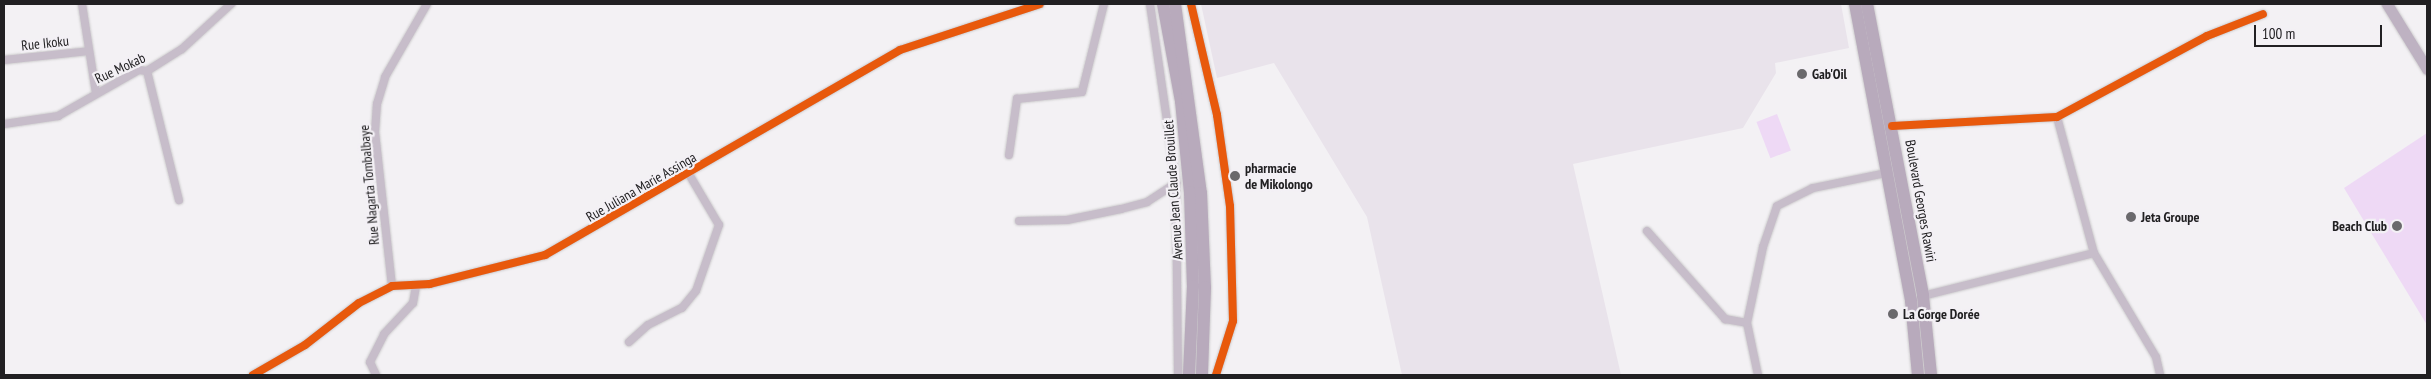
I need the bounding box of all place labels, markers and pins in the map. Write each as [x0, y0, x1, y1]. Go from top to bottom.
place label: Gab'Oil [1812, 66, 1847, 82]
marker: Gab'Oil [1796, 68, 1808, 80]
place label: pharmacie de Mikolongo [1245, 160, 1313, 192]
marker: pharmacie de Mikolongo [1229, 170, 1241, 182]
place label: Jeta Groupe [2141, 209, 2200, 225]
marker: Jeta Groupe [2125, 211, 2137, 223]
place label: Beach Club [2332, 218, 2387, 234]
marker: Beach Club [2391, 220, 2403, 232]
place label: La Gorge Dorée [1903, 306, 1980, 322]
marker: La Gorge Dorée [1887, 308, 1899, 320]

